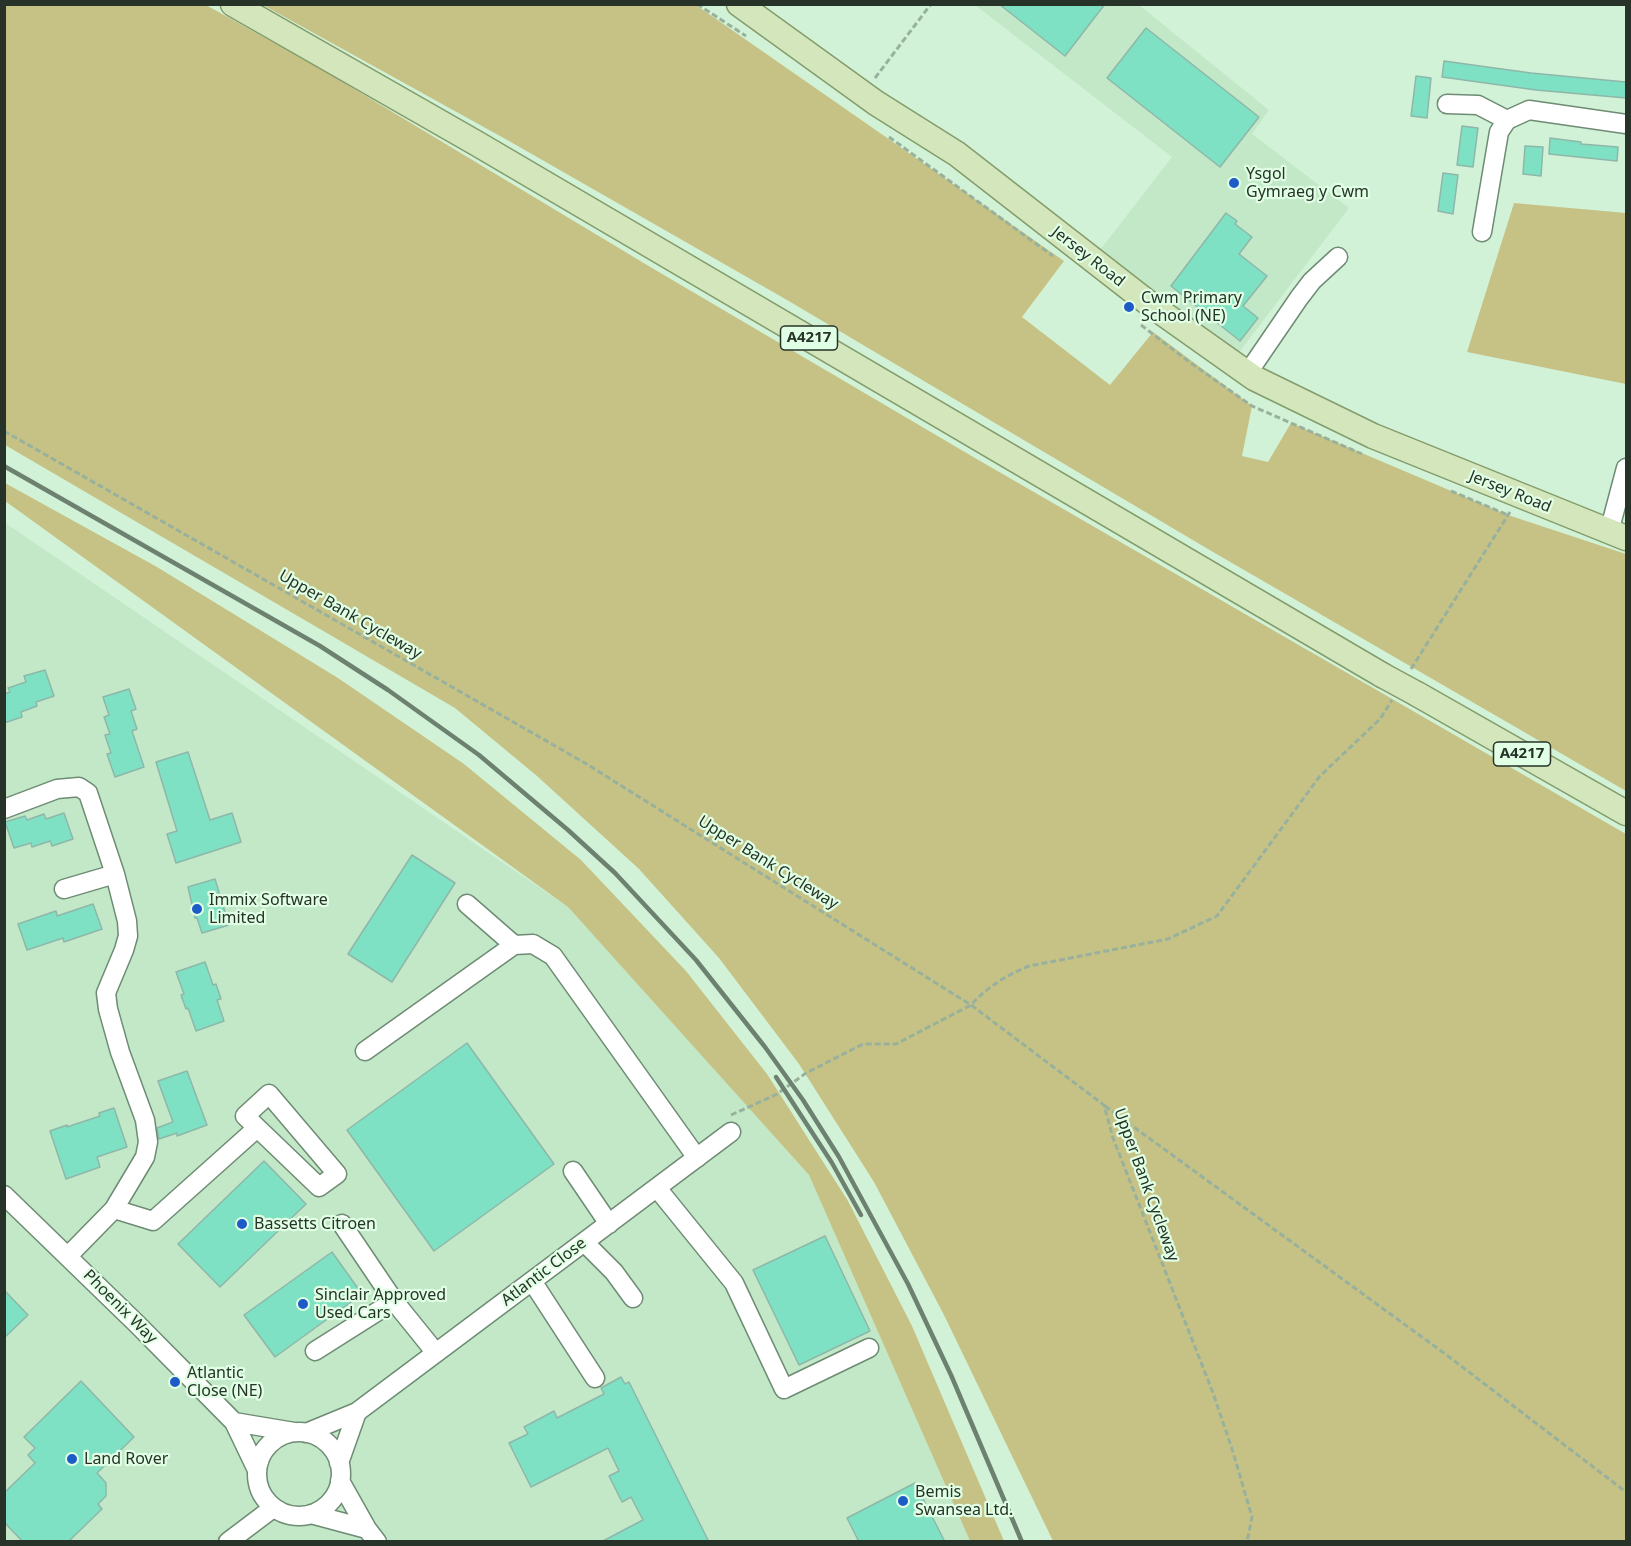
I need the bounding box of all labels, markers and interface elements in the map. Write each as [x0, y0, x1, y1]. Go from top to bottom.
place label: Ysgol Gymraeg y Cwm [1246, 164, 1369, 202]
marker: Ysgol Gymraeg y Cwm [1227, 176, 1241, 190]
street label: Jersey Road [1048, 223, 1128, 291]
place label: Cwm Primary School (NE) [1141, 288, 1242, 326]
marker: Cwm Primary School (NE) [1122, 300, 1136, 314]
road number: A4217 [780, 326, 838, 350]
street label: Jersey Road [1466, 467, 1554, 517]
street label: Upper Bank Cycleway [275, 566, 425, 664]
road number: A4217 [1494, 742, 1550, 766]
street label: Upper Bank Cycleway [694, 812, 842, 914]
place label: Immix Software Limited [209, 890, 328, 928]
marker: Immix Software Limited [190, 902, 204, 916]
street label: Upper Bank Cycleway [1109, 1106, 1183, 1264]
place label: Bassetts Citroen [254, 1214, 376, 1234]
marker: Bassetts Citroen [235, 1217, 249, 1231]
street label: Atlantic Close [498, 1234, 590, 1310]
street label: Phoenix Way [79, 1266, 161, 1348]
place label: Sinclair Approved Used Cars [315, 1285, 446, 1323]
marker: Sinclair Approved Used Cars [296, 1297, 310, 1311]
place label: Atlantic Close (NE) [187, 1363, 262, 1401]
marker: Atlantic Close (NE) [168, 1375, 182, 1389]
place label: Land Rover [84, 1449, 168, 1469]
marker: Land Rover [65, 1452, 79, 1466]
place label: Bemis Swansea Ltd. [915, 1482, 1013, 1520]
marker: Bemis Swansea Ltd. [896, 1494, 910, 1508]

